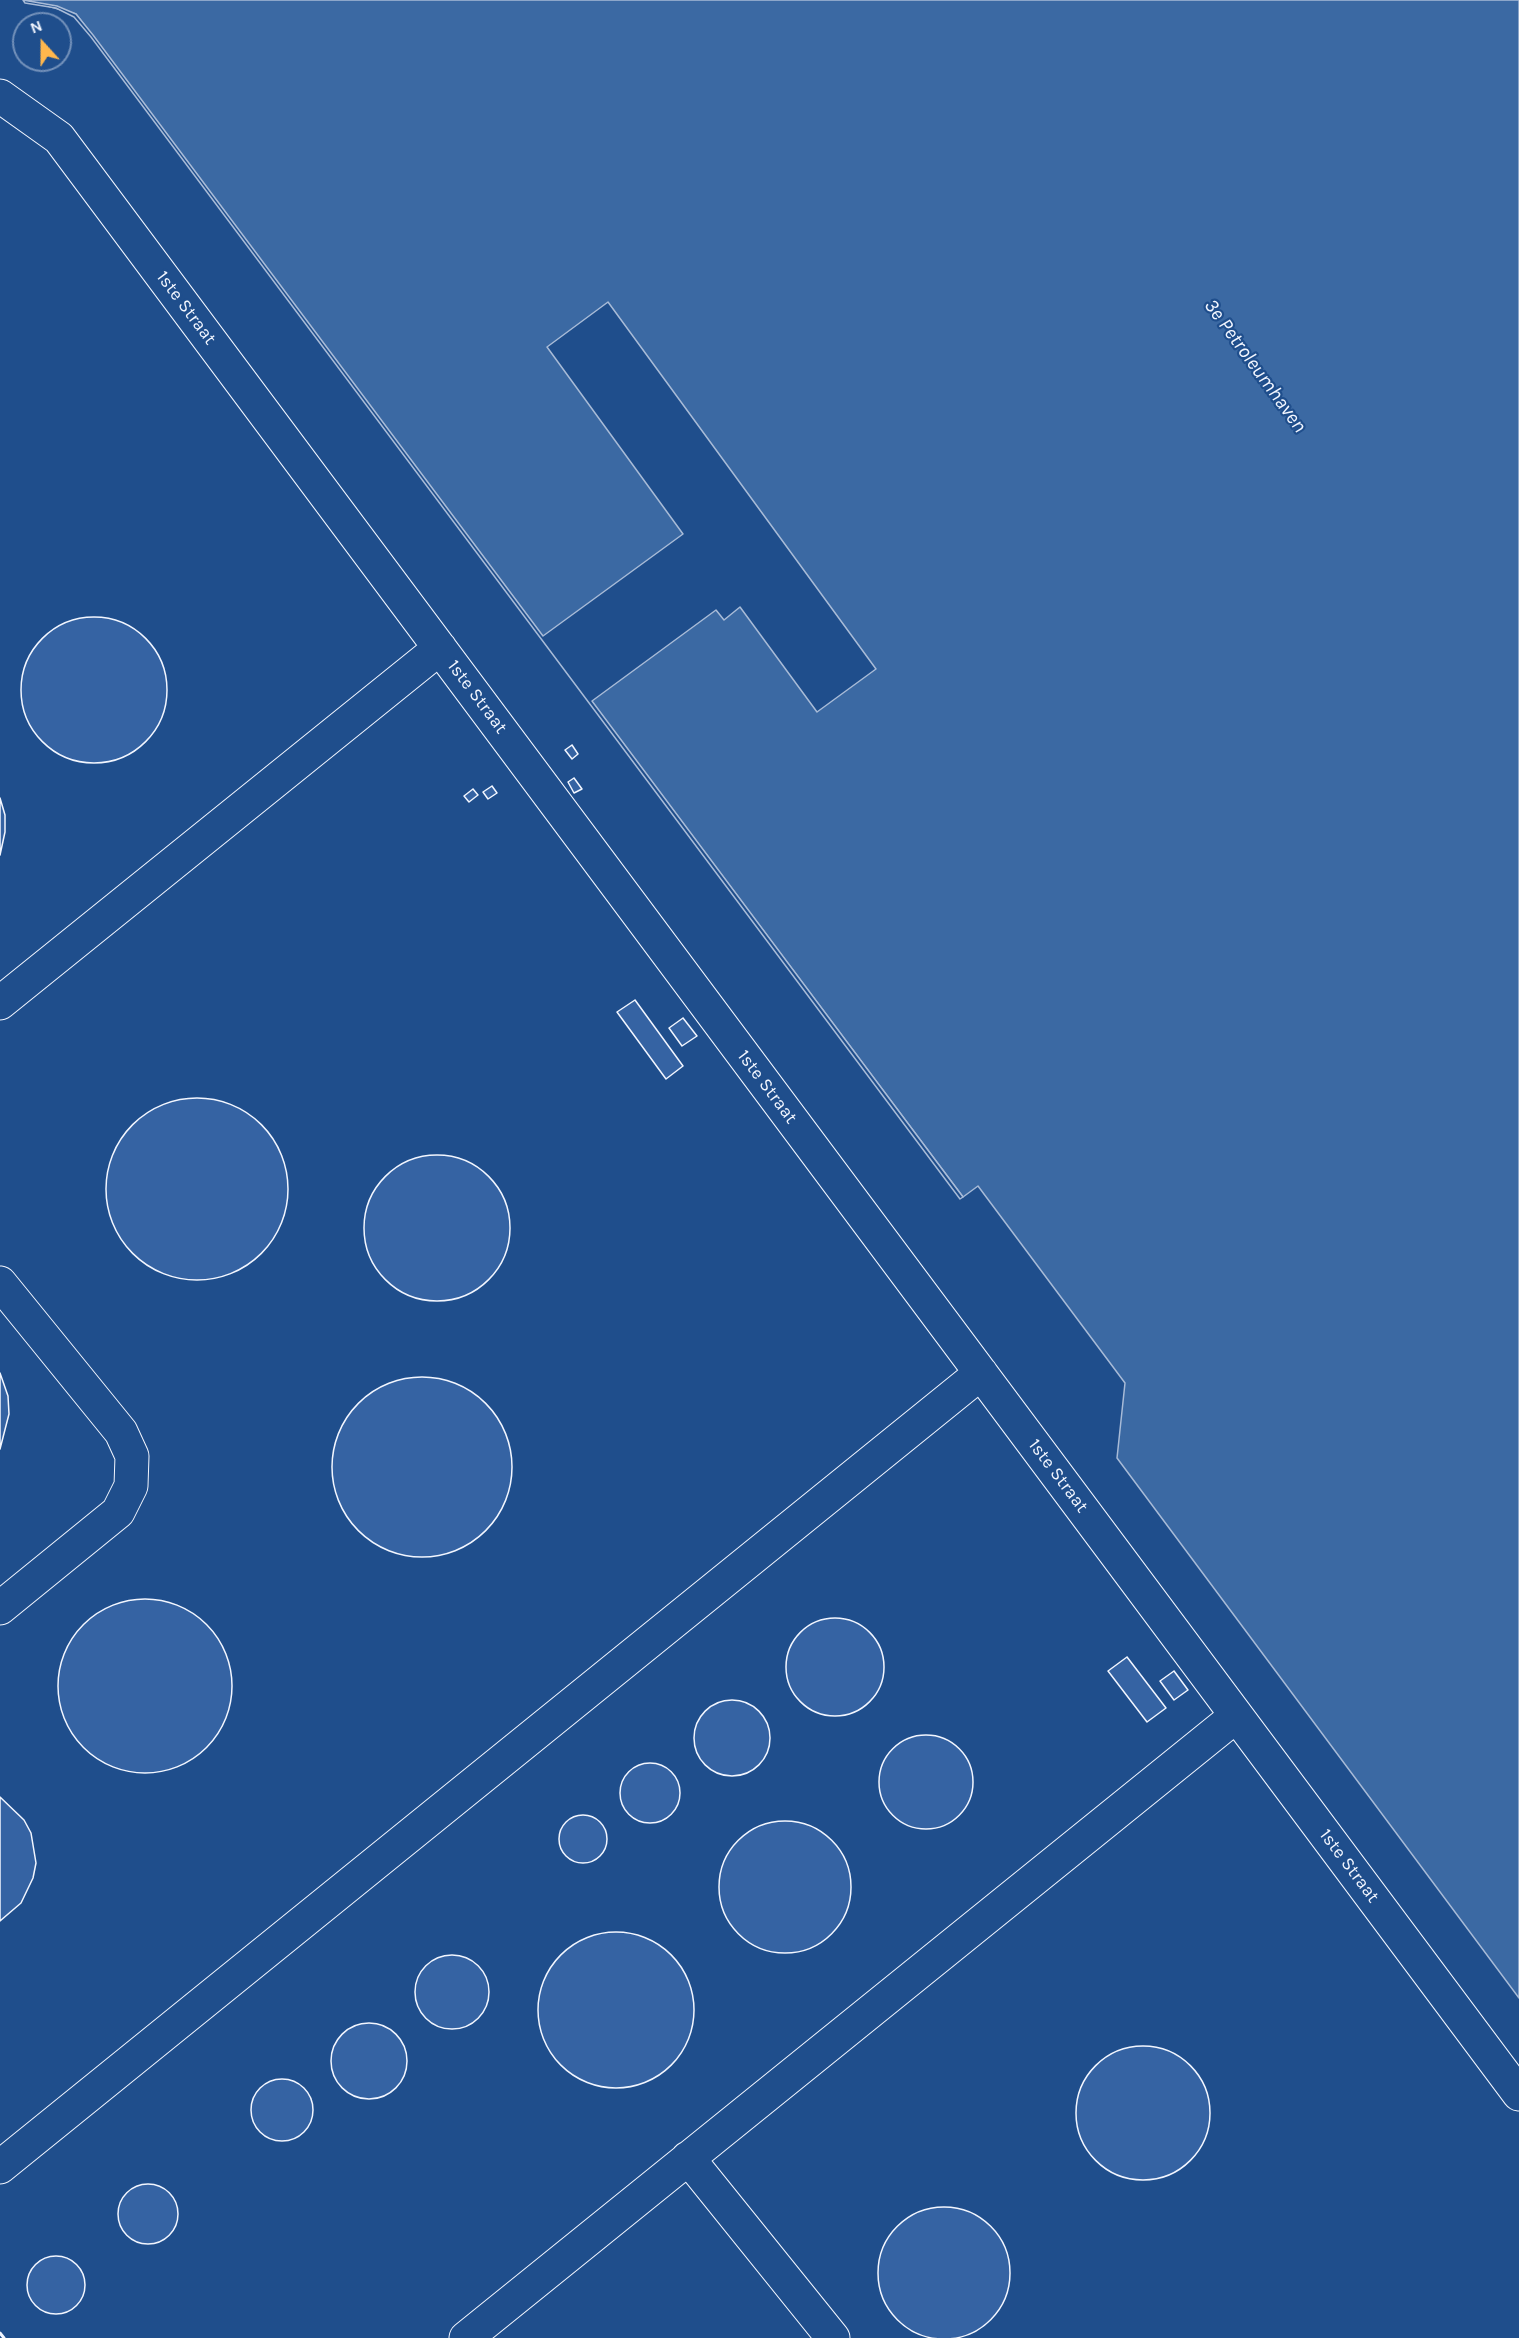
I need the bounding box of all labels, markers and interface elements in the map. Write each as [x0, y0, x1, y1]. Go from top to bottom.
north arrow [12, 12, 72, 72]
text: N [27, 16, 45, 38]
street label: 1ste Straat [151, 267, 221, 349]
water label: 3e Petroleumhaven [1199, 295, 1311, 437]
street label: 1ste Straat [442, 656, 512, 738]
street label: 1ste Straat [732, 1046, 802, 1128]
street label: 1ste Straat [1023, 1435, 1093, 1517]
street label: 1ste Straat [1314, 1825, 1384, 1907]

